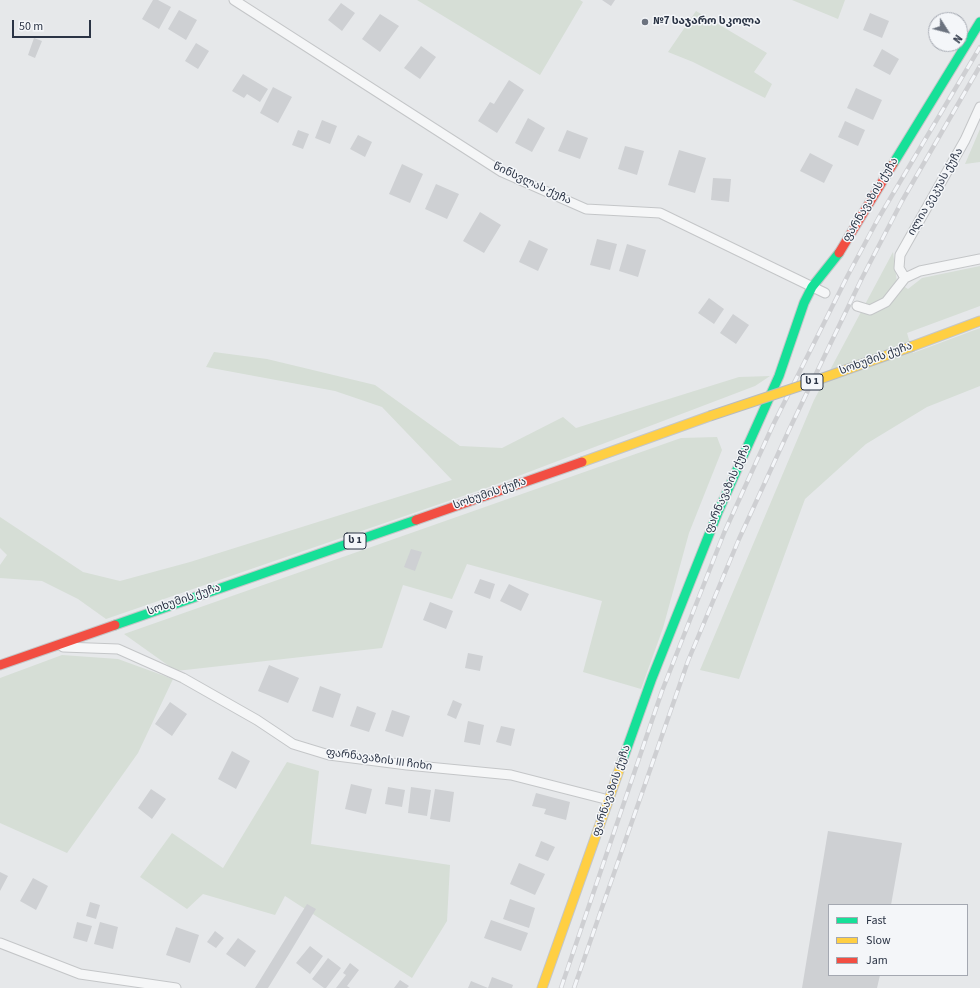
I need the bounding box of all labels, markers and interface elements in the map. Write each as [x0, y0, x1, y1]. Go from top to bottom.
scale bar [14, 12, 93, 38]
north arrow [928, 12, 968, 52]
place label: №7 საჯარო სკოლა [653, 15, 761, 29]
marker: №7 საჯარო სკოლა [640, 17, 650, 27]
text: 50 m [19, 18, 43, 35]
text: N [949, 31, 966, 46]
street label: ილია ვეკუას ქუჩა [906, 146, 966, 238]
street label: ფარნავაზის ქუჩა [841, 155, 901, 245]
street label: წინსვლას ქუჩა [491, 160, 573, 208]
street label: სოხუმის ქუჩა [838, 340, 914, 378]
road number: ს 1 [801, 374, 823, 390]
street label: ფარნავაზის ქუჩა [702, 442, 754, 536]
street label: სოხუმის ქუჩა [452, 475, 528, 513]
road number: ს 1 [344, 533, 366, 549]
street label: სოხუმის ქუჩა [146, 581, 222, 619]
street label: ფარნავაზის ქუჩა [590, 743, 634, 839]
street label: ფარნავაზის III ჩიხი [325, 746, 433, 774]
legend [828, 904, 968, 976]
text: Fast [866, 912, 886, 929]
text: Slow [866, 932, 891, 949]
text: Jam [866, 952, 888, 969]

